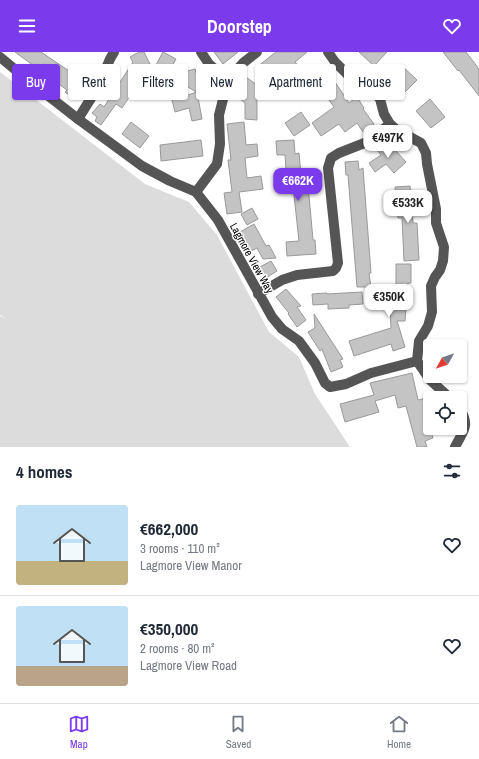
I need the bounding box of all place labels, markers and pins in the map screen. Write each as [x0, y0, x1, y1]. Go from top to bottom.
pin: €497K [360, 125, 416, 159]
pin: €662K [270, 168, 326, 202]
pin: €533K [380, 190, 436, 224]
pin: €350K [361, 284, 417, 318]

